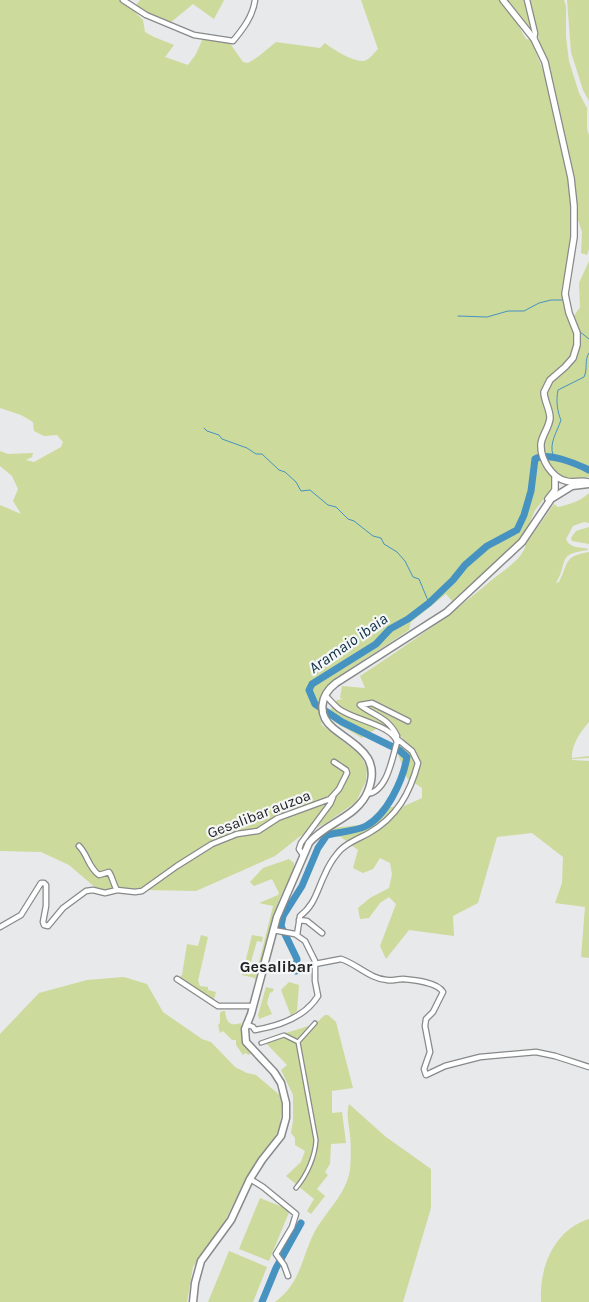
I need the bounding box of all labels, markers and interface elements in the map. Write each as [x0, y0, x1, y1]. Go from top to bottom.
water label: Aramaio ibaia [305, 609, 391, 677]
street label: Gesalibar auzoa [205, 786, 313, 842]
district label: Gesalibar [240, 957, 313, 976]

